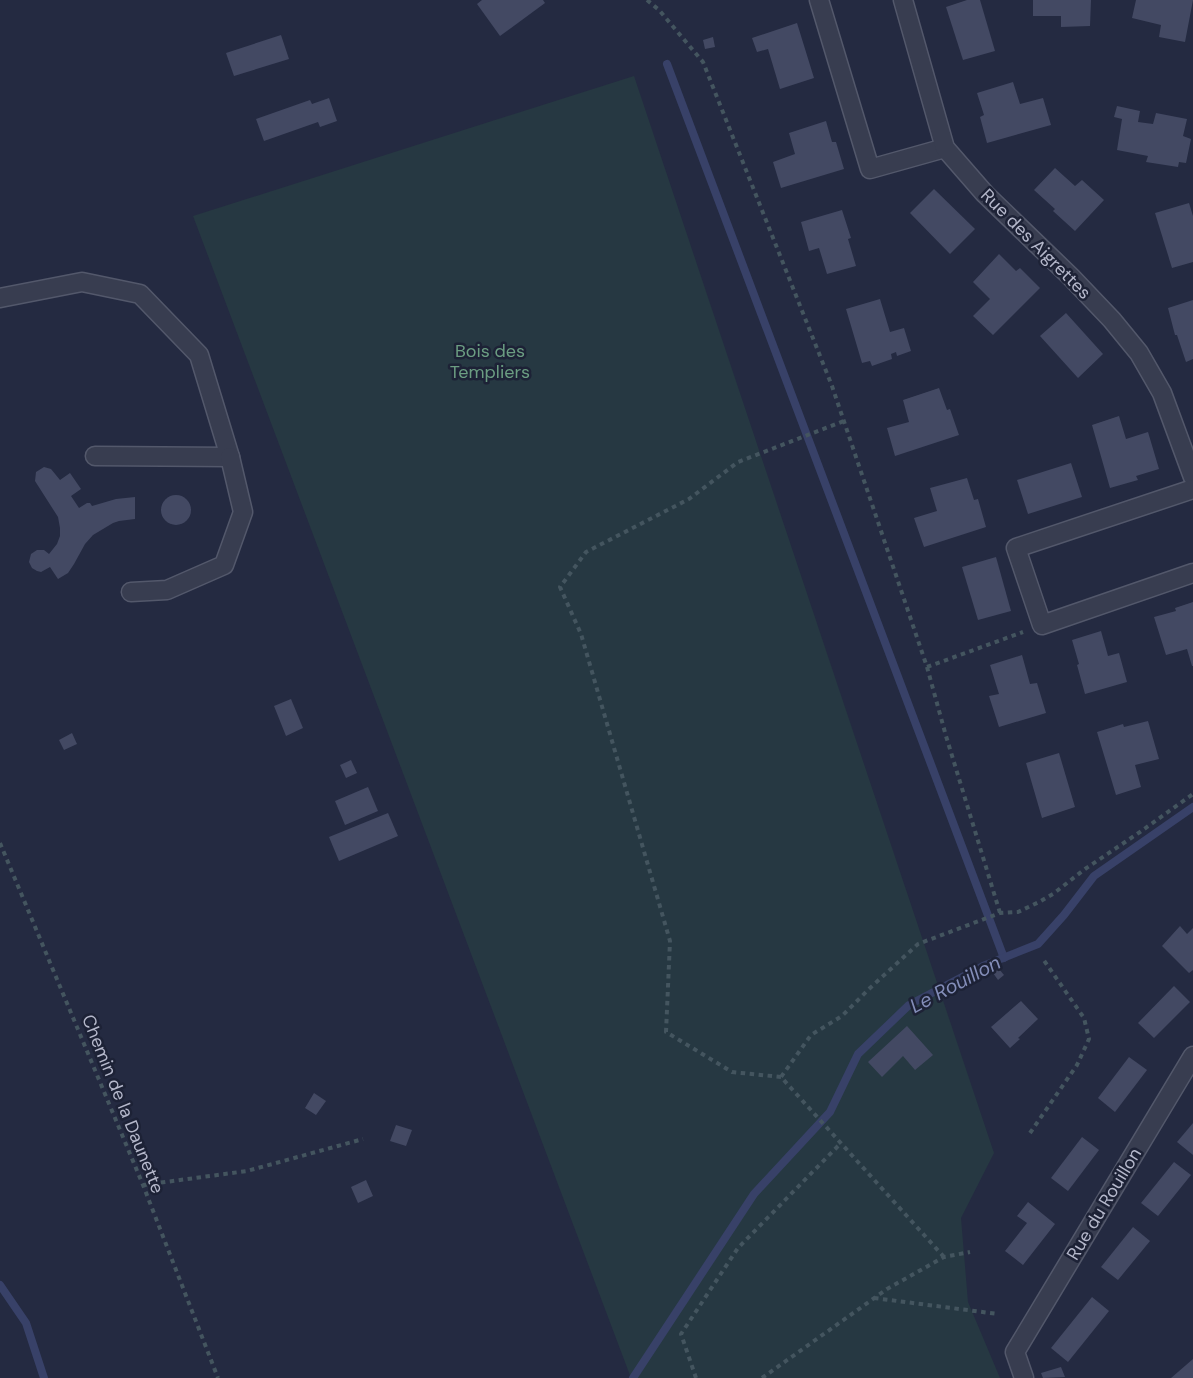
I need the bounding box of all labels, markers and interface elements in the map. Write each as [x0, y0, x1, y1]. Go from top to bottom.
street label: Rue des Aigrettes [976, 184, 1096, 304]
park label: Bois des Templiers [450, 339, 530, 384]
water label: Le Rouillon [905, 949, 1005, 1019]
street label: Chemin de la Daunette [76, 1011, 170, 1197]
street label: Rue du Rouillon [1061, 1143, 1147, 1265]

